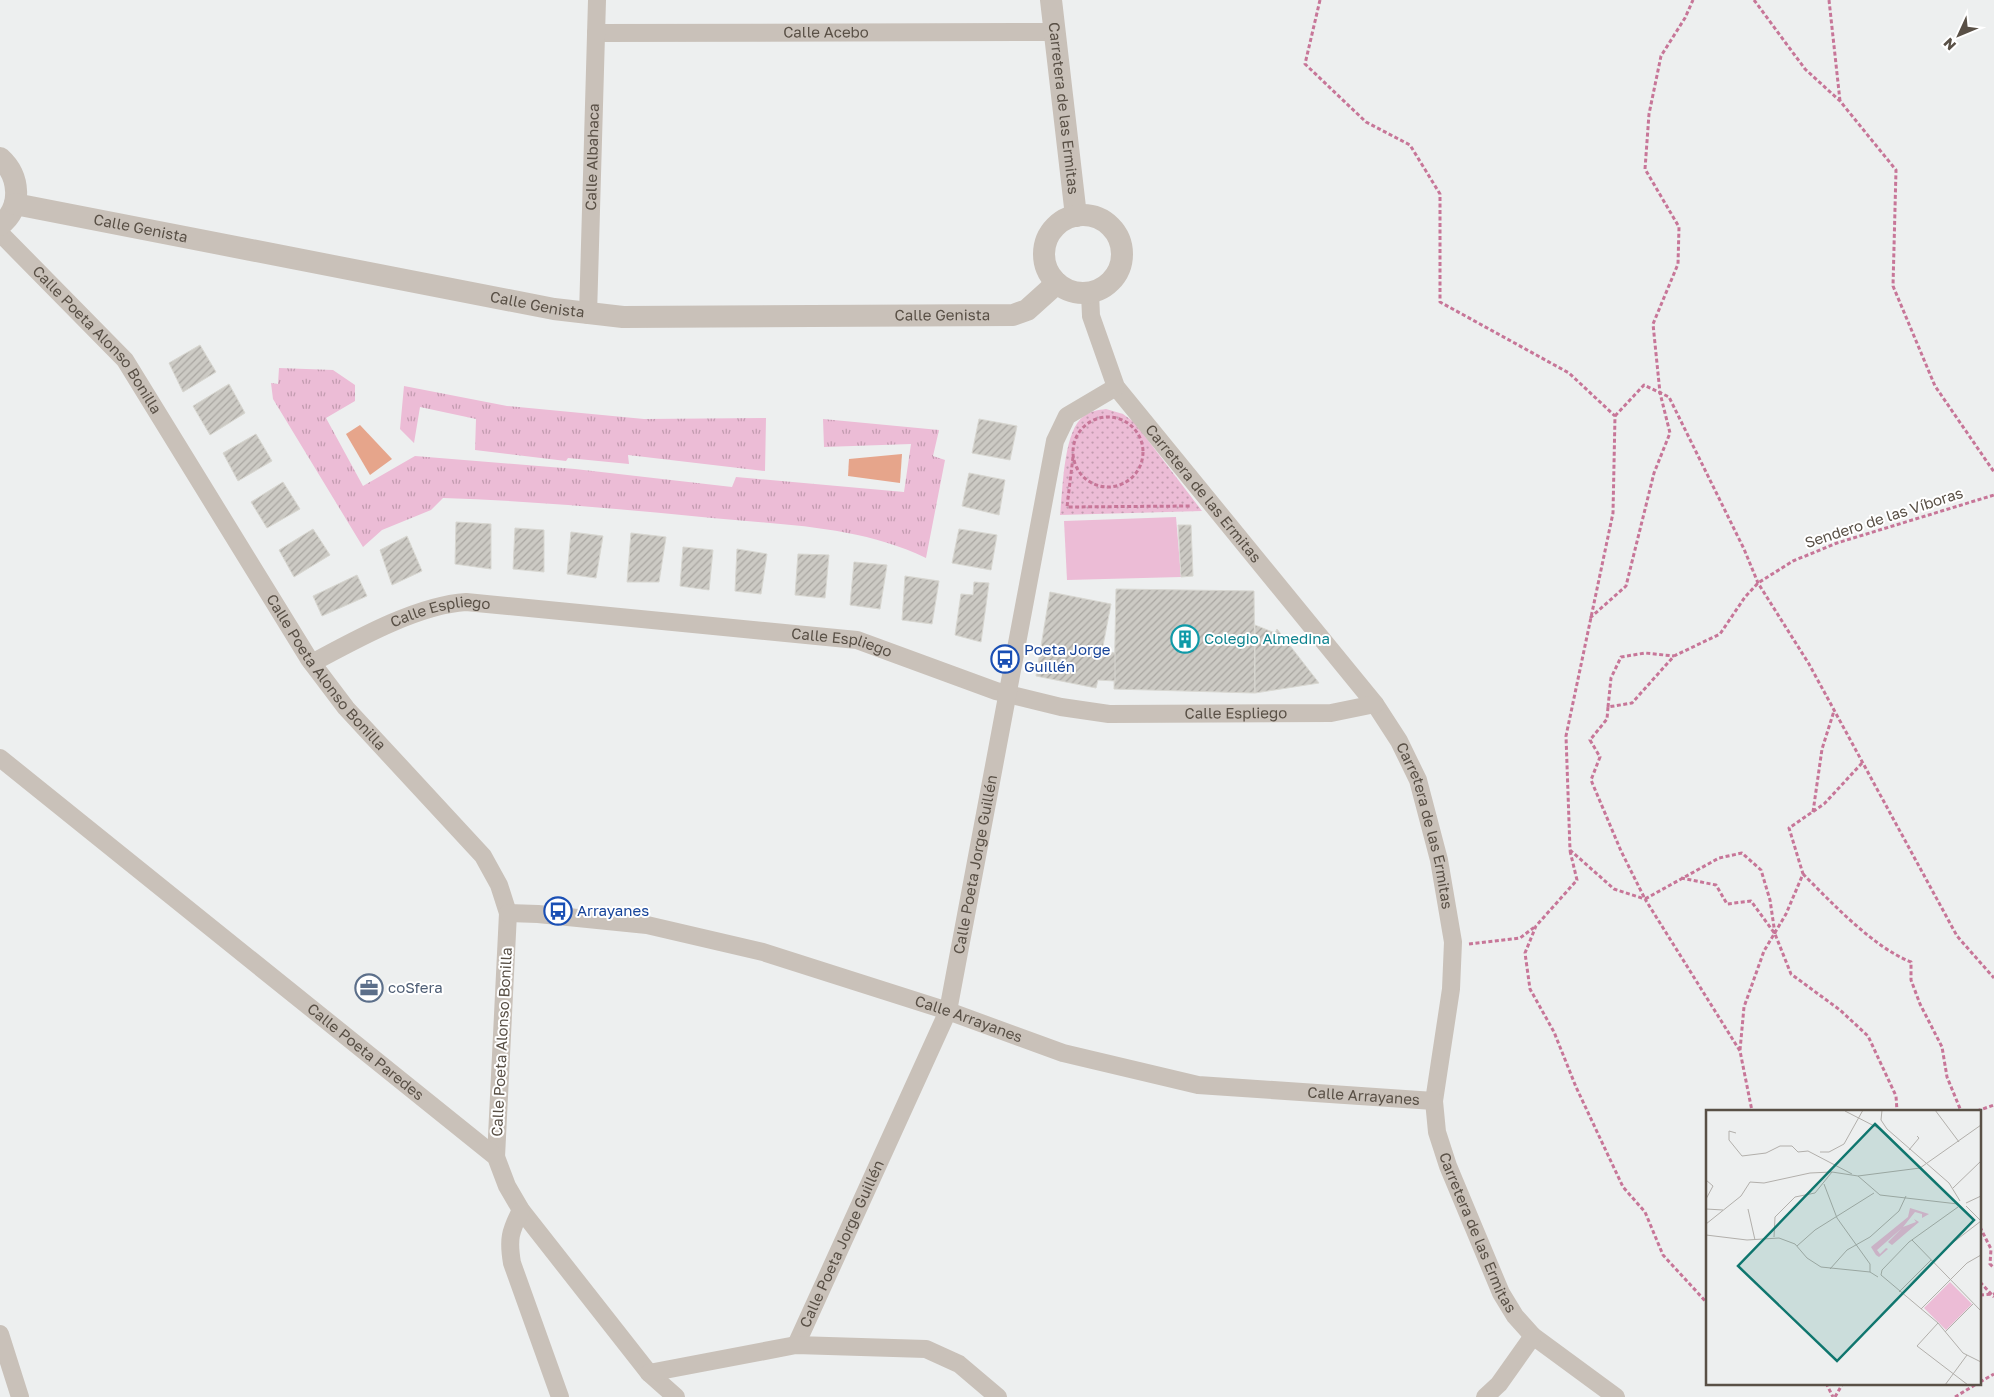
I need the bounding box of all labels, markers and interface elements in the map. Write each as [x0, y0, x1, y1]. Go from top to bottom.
north arrow [1934, 10, 1984, 60]
street label: Carretera de las Ermitas [1046, 21, 1083, 195]
street label: Calle Acebo [783, 22, 869, 41]
text: N [1939, 35, 1959, 54]
street label: Calle Albahaca [581, 103, 602, 211]
street label: Calle Genista [92, 210, 189, 245]
street label: Calle Poeta Alonso Bonilla [29, 262, 166, 417]
street label: Calle Genista [489, 287, 586, 320]
street label: Calle Genista [895, 305, 990, 324]
street label: Carretera de las Ermitas [1142, 420, 1266, 566]
street label: Sendero de las Víboras [1802, 483, 1965, 551]
street label: Calle Poeta Alonso Bonilla [263, 590, 390, 753]
street label: Calle Espliego [387, 592, 491, 630]
street label: Calle Espliego [791, 624, 895, 660]
building icon: Colegio Almedina [1170, 624, 1200, 654]
place label: Colegio Almedina [1204, 629, 1330, 647]
place label: Poeta Jorge Guillén [1024, 640, 1111, 675]
bus stop icon: Poeta Jorge Guillén [990, 644, 1020, 674]
street label: Calle Espliego [1184, 703, 1287, 722]
street label: Carretera de las Ermitas [1393, 739, 1457, 910]
street label: Calle Poeta Jorge Guillén [949, 773, 1000, 956]
bus stop icon: Arrayanes [543, 896, 573, 926]
place label: Arrayanes [577, 901, 649, 919]
street label: Calle Poeta Alonso Bonilla [487, 947, 515, 1137]
office icon: coSfera [354, 973, 384, 1003]
place label: coSfera [388, 978, 443, 996]
street label: Calle Arrayanes [913, 991, 1025, 1045]
street label: Calle Poeta Paredes [304, 999, 428, 1104]
street label: Calle Arrayanes [1307, 1082, 1421, 1108]
inset map [1706, 1110, 1982, 1384]
street label: Carretera de las Ermitas [1436, 1150, 1521, 1316]
street label: Calle Poeta Jorge Guillén [795, 1157, 887, 1330]

